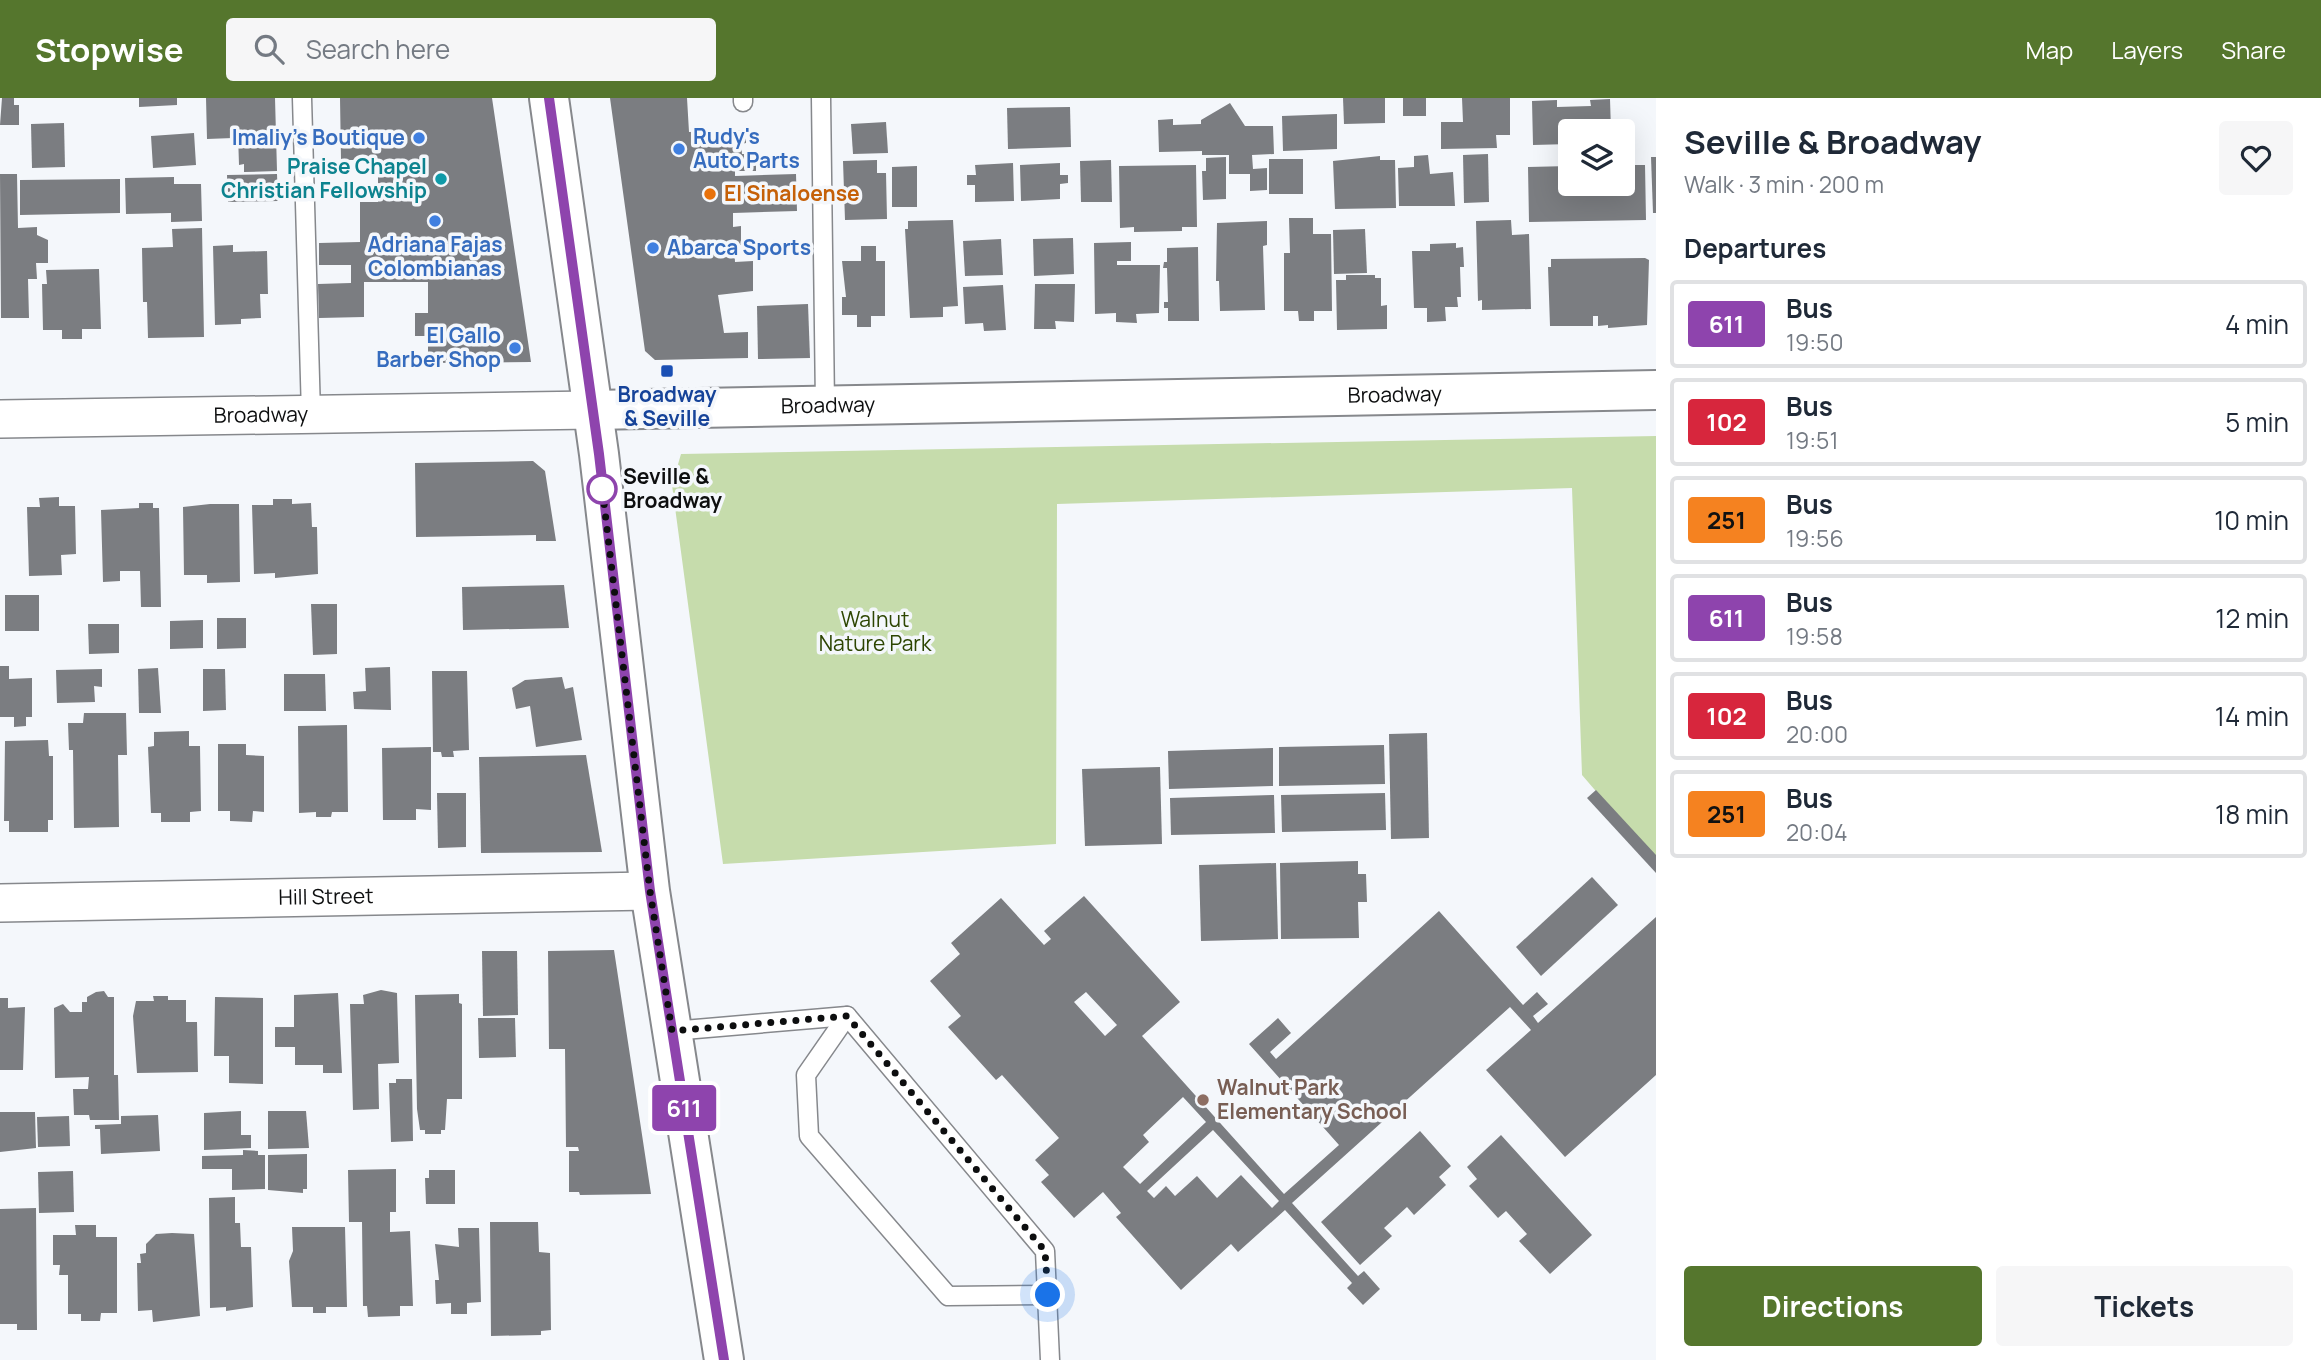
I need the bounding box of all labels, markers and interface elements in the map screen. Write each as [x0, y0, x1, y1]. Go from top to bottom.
search box [226, 18, 716, 81]
text: Stopwise [35, 27, 184, 72]
icon: search [250, 30, 288, 68]
text: Search here [306, 31, 450, 67]
text: Map [2026, 33, 2073, 66]
text: Layers [2111, 33, 2183, 66]
text: Share [2221, 33, 2286, 66]
map controls [1558, 119, 1635, 196]
button: layers [1558, 119, 1635, 196]
text: Seville & Broadway [1684, 119, 1981, 164]
button: heart [2219, 121, 2293, 195]
place label: Rudy's Auto Parts [693, 122, 800, 174]
place label: Imaliy's Boutique [232, 123, 405, 151]
marker: Imaliy's Boutique [411, 130, 427, 146]
marker: Rudy's Auto Parts [671, 141, 687, 157]
place label: Praise Chapel Christian Fellowship [221, 152, 427, 204]
text: Walk · 3 min · 200 m [1684, 168, 1884, 200]
marker: Praise Chapel Christian Fellowship [433, 171, 449, 187]
place label: El Sinaloense [724, 179, 860, 207]
marker: El Sinaloense [702, 186, 718, 202]
marker: Adriana Fajas Colombianas [427, 213, 443, 229]
place label: Adriana Fajas Colombianas [367, 230, 503, 282]
text: Departures [1684, 230, 1826, 266]
place label: Abarca Sports [667, 233, 811, 261]
marker: Abarca Sports [645, 240, 661, 256]
text: Bus [1786, 290, 1833, 326]
text: 4 min [2225, 306, 2289, 342]
text: 611 [1709, 307, 1744, 340]
place label: El Gallo Barber Shop [376, 321, 501, 373]
text: 19:50 [1786, 326, 1843, 358]
marker: El Gallo Barber Shop [507, 340, 523, 356]
marker: Broadway & Seville [659, 363, 675, 379]
street label: Broadway [1347, 379, 1442, 409]
place label: Broadway & Seville [618, 380, 717, 432]
text: Bus [1786, 388, 1833, 424]
street label: Broadway [780, 390, 875, 419]
street label: Broadway [214, 399, 308, 429]
text: 5 min [2225, 404, 2289, 440]
text: 102 [1706, 405, 1747, 438]
text: 19:51 [1786, 424, 1838, 456]
place label: Seville & Broadway [623, 462, 722, 514]
marker: Seville & Broadway [587, 474, 617, 504]
text: Bus [1786, 486, 1833, 522]
text: 10 min [2214, 502, 2289, 538]
text: 251 [1707, 503, 1746, 536]
text: 19:56 [1786, 522, 1844, 554]
text: Bus [1786, 584, 1833, 620]
text: 12 min [2215, 600, 2289, 636]
text: 611 [1709, 601, 1744, 634]
park label: Walnut Nature Park [819, 605, 932, 657]
text: 19:58 [1786, 620, 1843, 652]
text: Bus [1786, 682, 1833, 718]
text: 14 min [2215, 698, 2289, 734]
text: 102 [1706, 699, 1747, 732]
text: 20:00 [1786, 718, 1848, 750]
text: Bus [1786, 780, 1833, 816]
text: 18 min [2215, 796, 2289, 832]
text: 251 [1707, 797, 1746, 830]
text: 20:04 [1786, 816, 1848, 848]
street label: Hill Street [278, 881, 374, 911]
place label: Walnut Park Elementary School [1217, 1073, 1408, 1125]
line badge: 611 [644, 1085, 724, 1131]
text: 611 [666, 1091, 702, 1124]
marker: Walnut Park Elementary School [1195, 1092, 1211, 1108]
button: Directions [1684, 1266, 1982, 1346]
button: Tickets [1996, 1266, 2293, 1346]
your location [1030, 1277, 1065, 1312]

